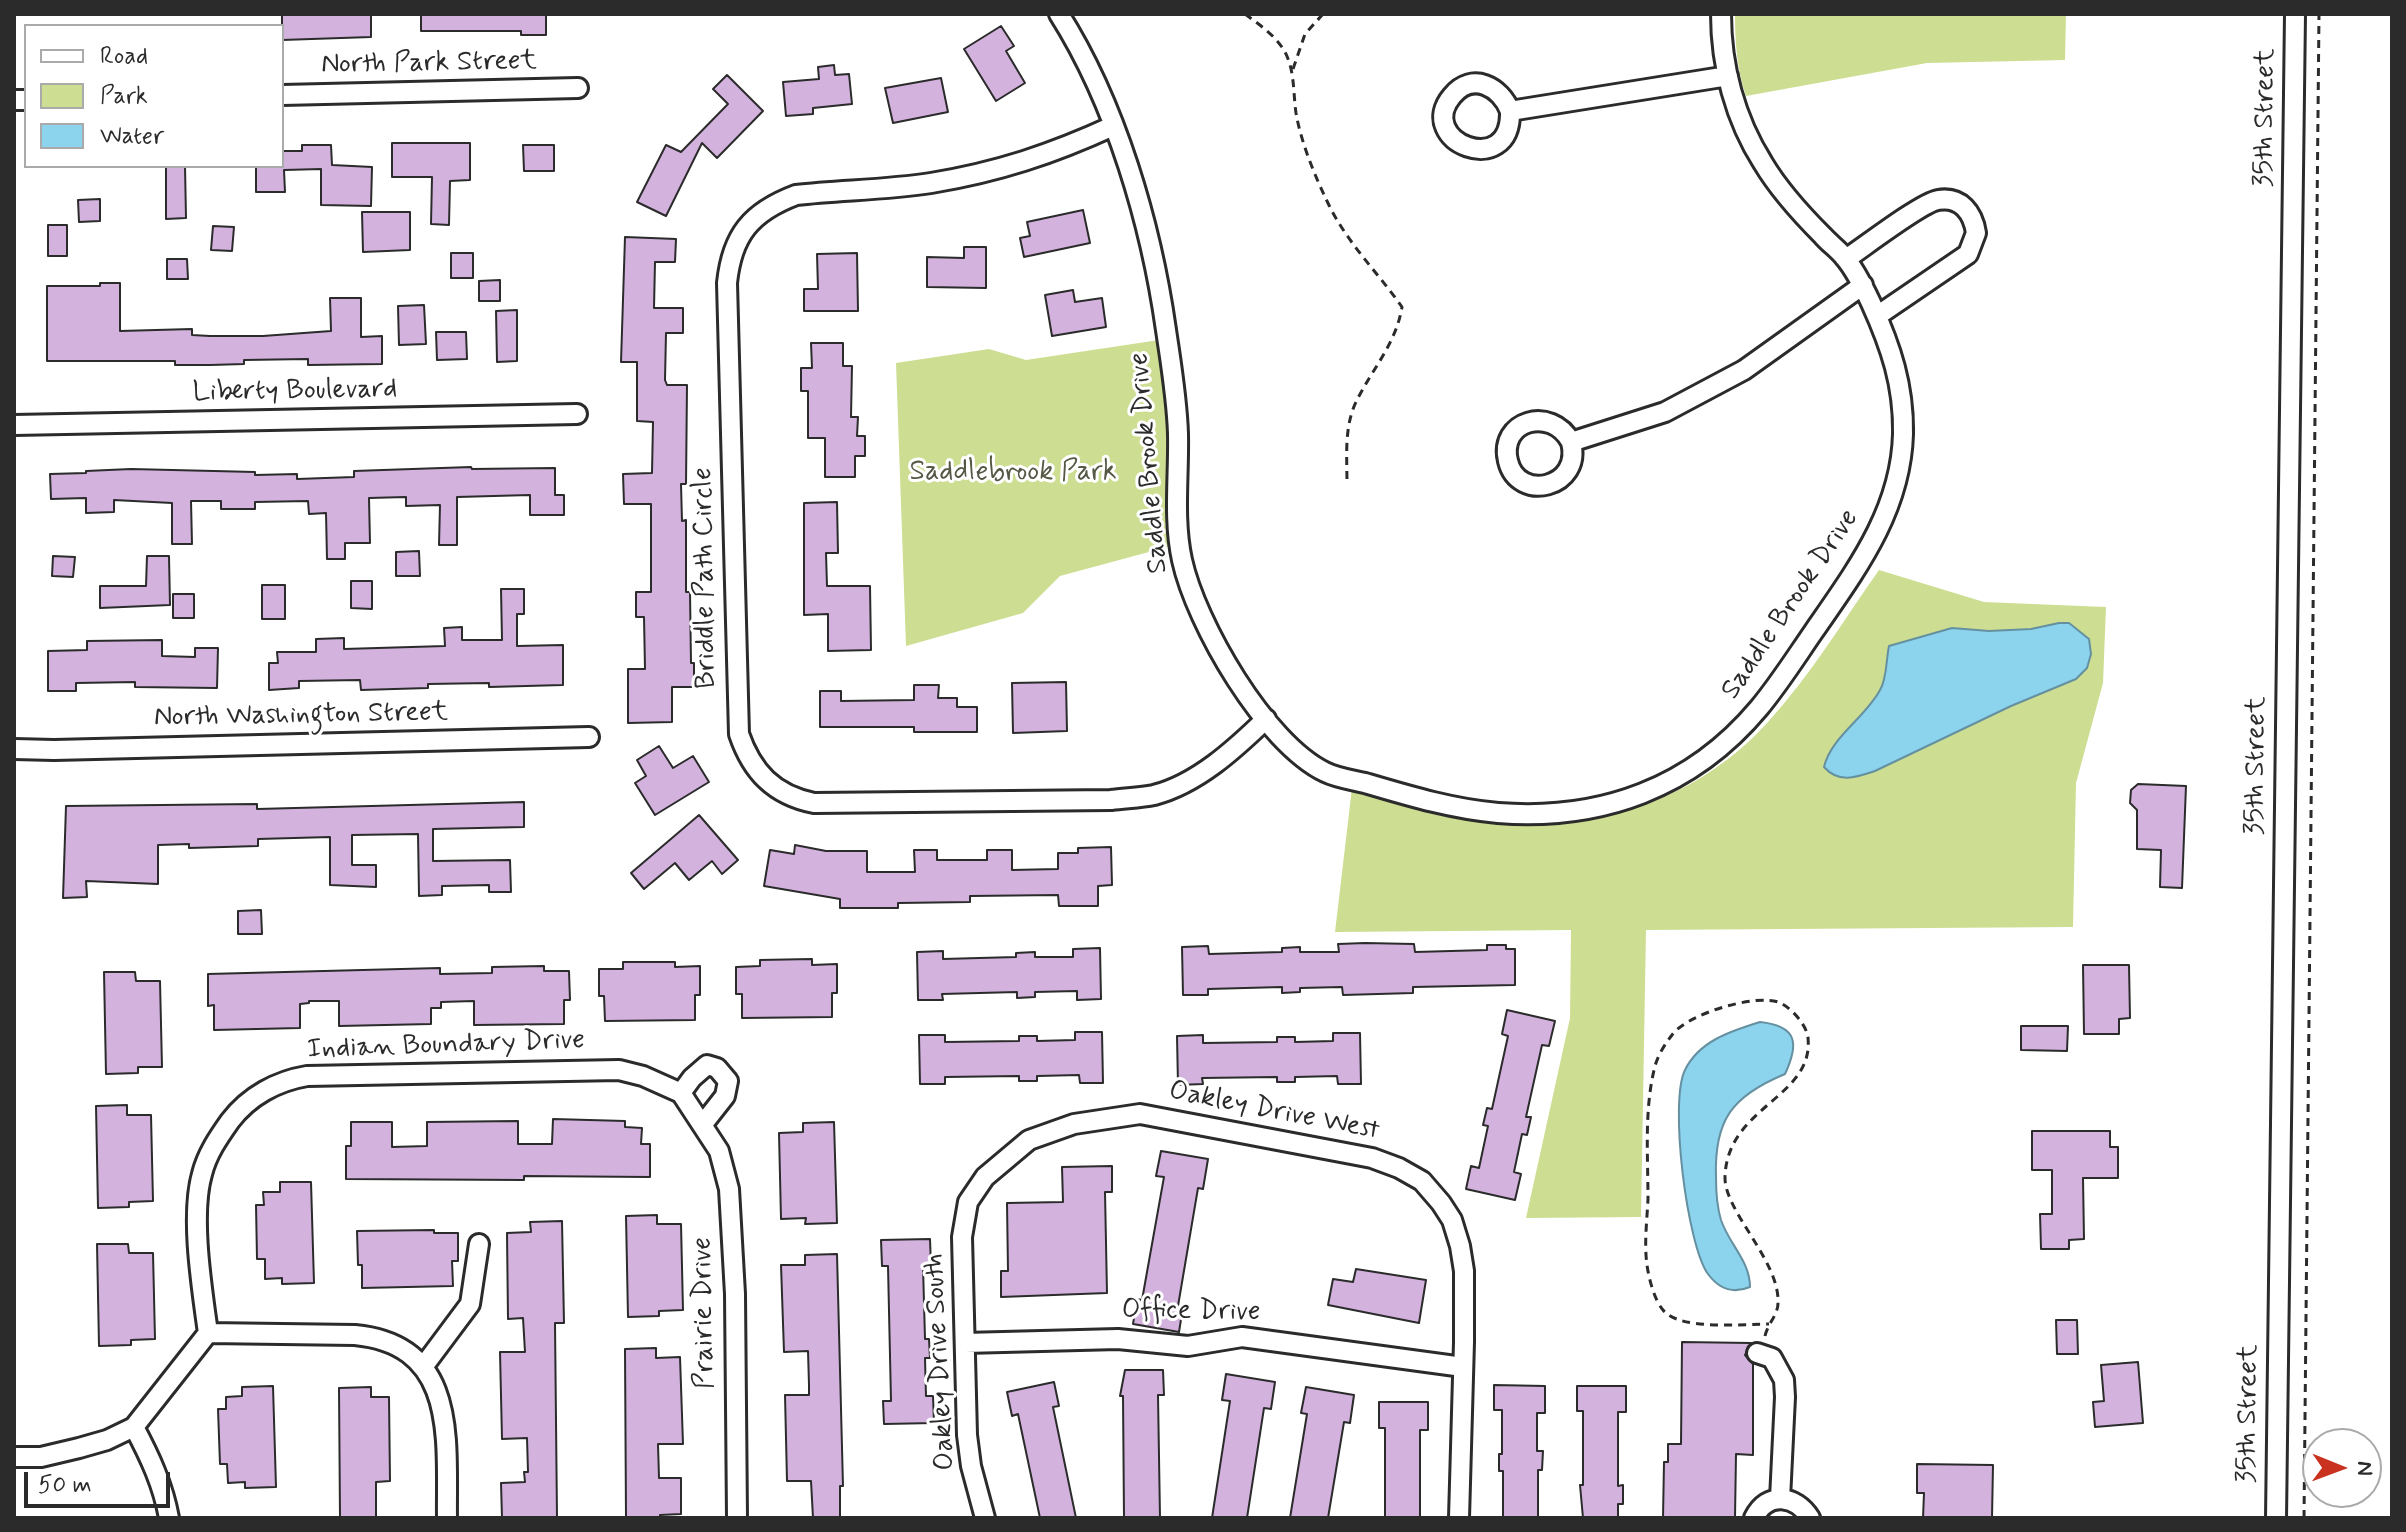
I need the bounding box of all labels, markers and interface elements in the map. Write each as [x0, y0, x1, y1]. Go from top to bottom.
legend [24, 24, 284, 168]
text: Road [100, 41, 148, 72]
street label: North Park Street [321, 45, 537, 83]
street label: 35th Street [2248, 48, 2284, 188]
text: Park [100, 81, 148, 112]
text: Water [100, 121, 164, 152]
street label: Saddle Brook Drive [1124, 351, 1176, 575]
street label: Liberty Boulevard [192, 373, 398, 411]
park label: Saddlebrook Park [909, 456, 1117, 490]
street label: Briddle Path Circle [687, 467, 725, 689]
street label: Saddle Brook Drive [1715, 504, 1867, 706]
street label: 35th Street [2239, 696, 2275, 836]
street label: North Washington Street [154, 697, 448, 735]
street label: Indian Boundary Drive [307, 1024, 585, 1068]
street label: Oakley Drive West [1166, 1075, 1382, 1149]
street label: Prairie Drive [687, 1237, 723, 1389]
street label: Oakley Drive South [919, 1253, 963, 1471]
street label: Office Drive [1121, 1294, 1261, 1330]
street label: 35th Street [2231, 1344, 2267, 1484]
north arrow [2302, 1428, 2382, 1508]
scale bar [28, 1456, 174, 1506]
text: N [2350, 1461, 2378, 1476]
text: 50 m [38, 1470, 92, 1501]

